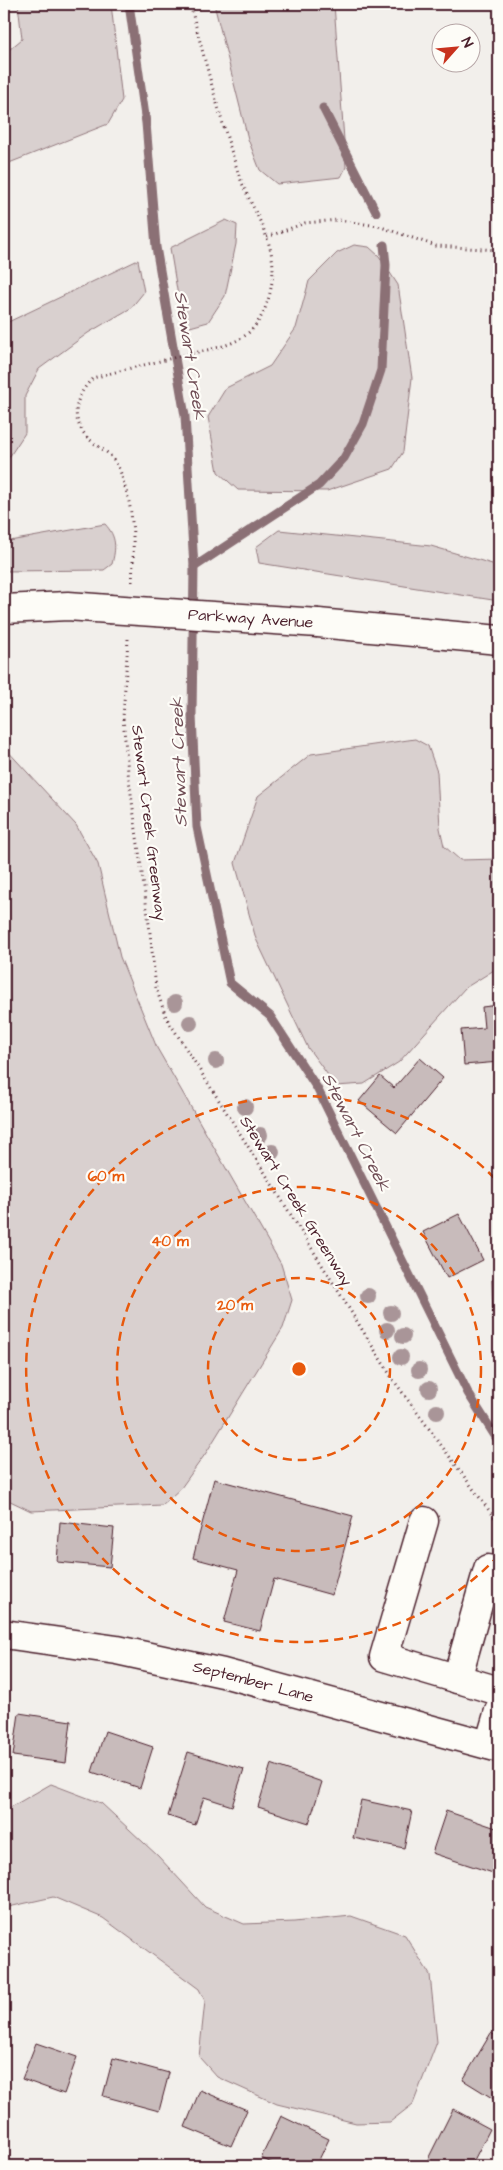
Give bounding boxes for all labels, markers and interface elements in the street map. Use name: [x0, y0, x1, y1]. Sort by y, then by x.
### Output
north arrow: [430, 22, 480, 72]
text: N: [456, 34, 478, 51]
water label: Stewart Creek: [167, 289, 213, 422]
street label: Parkway Avenue: [187, 603, 314, 634]
water label: Stewart Creek: [164, 696, 194, 827]
street label: Stewart Creek Greenway: [125, 724, 172, 922]
water label: Stewart Creek: [315, 1068, 397, 1196]
street label: Stewart Creek Greenway: [234, 1112, 358, 1291]
text: 60 m: [88, 1166, 125, 1187]
text: 40 m: [151, 1231, 189, 1252]
text: 20 m: [216, 1295, 253, 1316]
centre of rings: [290, 1360, 308, 1378]
street label: September Lane: [191, 1656, 316, 1708]

